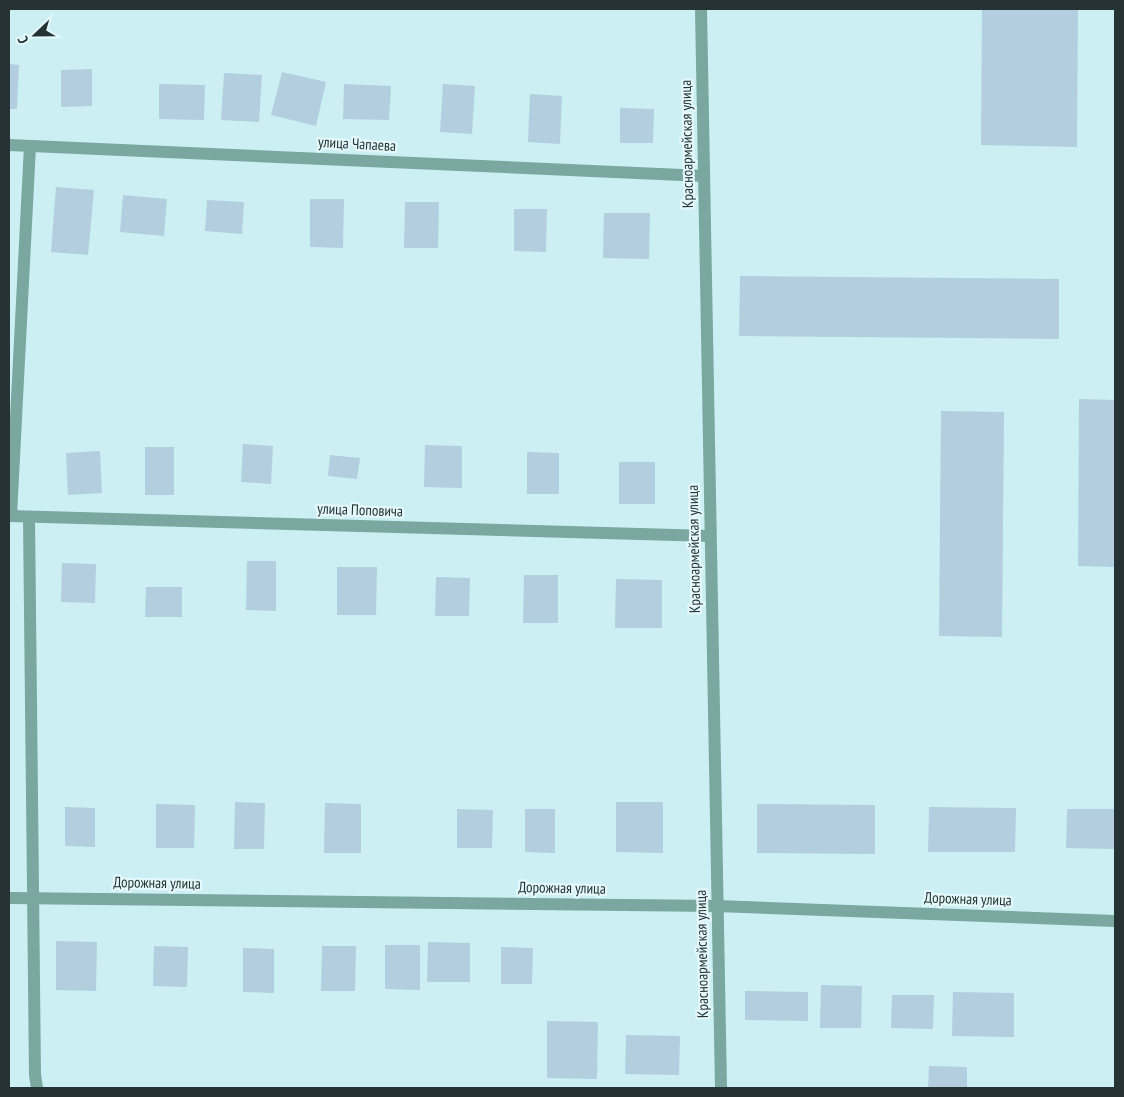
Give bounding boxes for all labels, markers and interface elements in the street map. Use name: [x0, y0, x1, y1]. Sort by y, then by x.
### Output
north arrow: [10, 10, 60, 60]
text: С: [13, 33, 32, 46]
street label: Красноармейская улица: [676, 80, 697, 208]
street label: улица Чапаева: [318, 132, 396, 155]
street label: Красноармейская улица: [683, 485, 704, 613]
street label: улица Поповича: [317, 499, 403, 520]
street label: Дорожная улица: [113, 872, 201, 893]
street label: Дорожная улица: [518, 877, 606, 898]
street label: Дорожная улица: [924, 887, 1012, 910]
street label: Красноармейская улица: [691, 890, 712, 1018]

